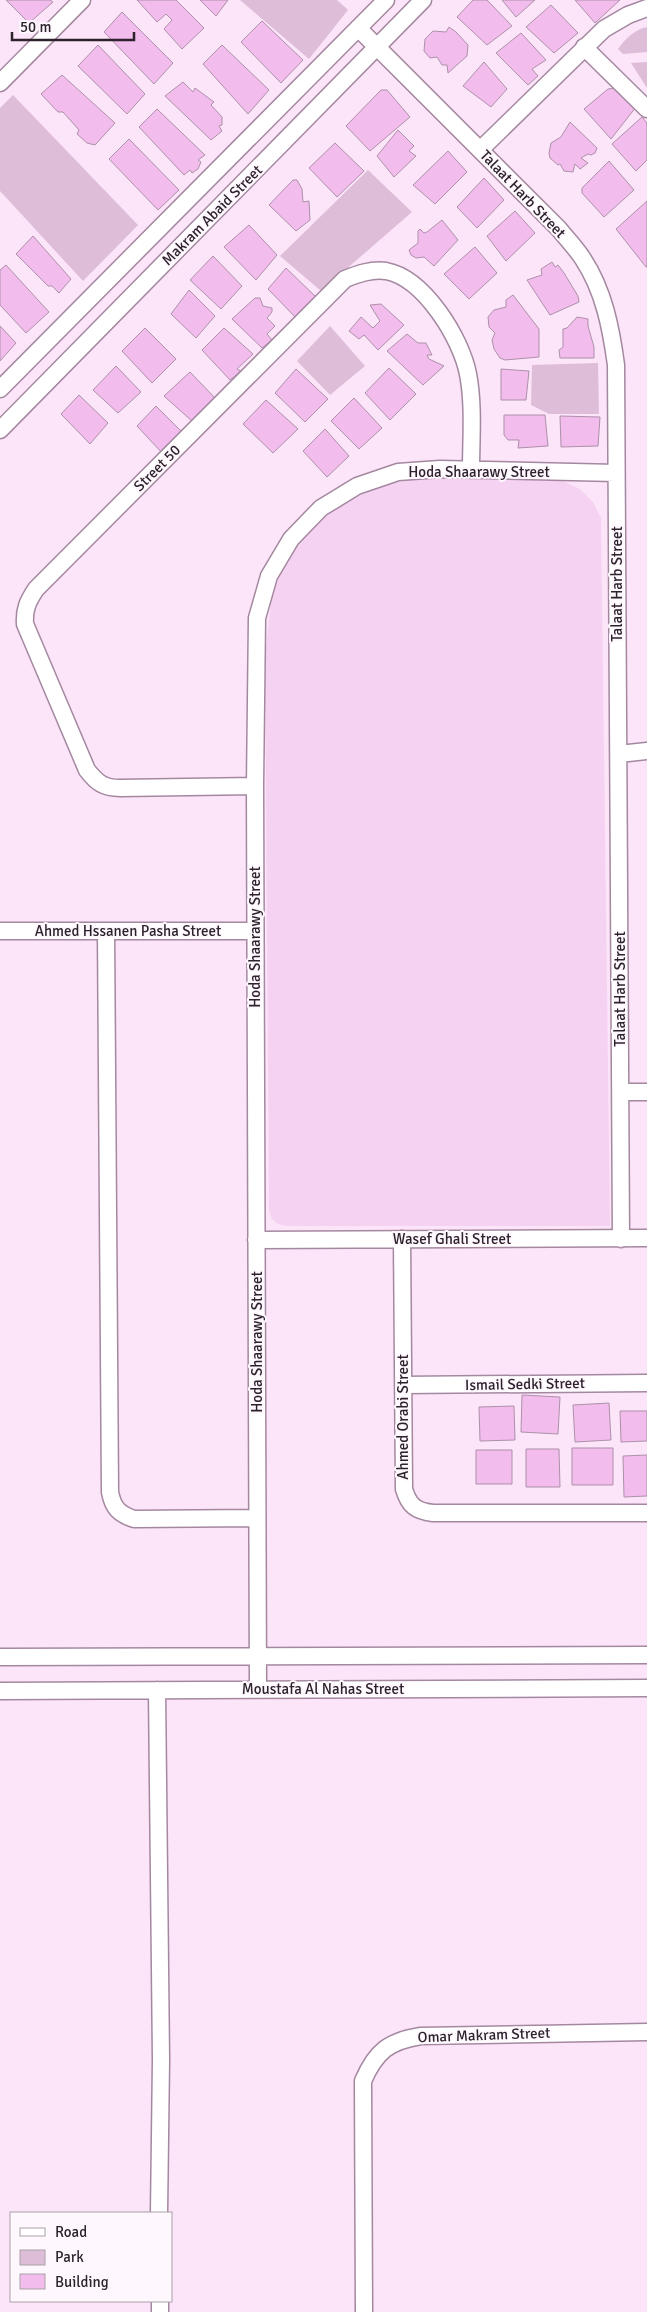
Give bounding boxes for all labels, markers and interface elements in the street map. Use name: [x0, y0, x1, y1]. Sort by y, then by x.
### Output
scale bar: [12, 10, 135, 42]
text: 50 m: [20, 18, 51, 36]
street label: Talaat Harb Street: [476, 146, 570, 242]
street label: Makram Abaid Street: [158, 161, 266, 269]
street label: Street 50: [130, 441, 184, 495]
street label: Hoda Shaarawy Street: [408, 463, 550, 481]
street label: Talaat Harb Street: [608, 526, 626, 642]
street label: Hoda Shaarawy Street: [246, 866, 264, 1008]
street label: Ahmed Hssanen Pasha Street: [35, 922, 221, 940]
street label: Talaat Harb Street: [611, 931, 629, 1047]
street label: Wasef Ghali Street: [393, 1230, 511, 1248]
street label: Hoda Shaarawy Street: [248, 1271, 266, 1413]
street label: Ahmed Orabi Street: [394, 1354, 412, 1480]
street label: Ismail Sedki Street: [465, 1374, 585, 1394]
street label: Moustafa Al Nahas Street: [242, 1680, 404, 1698]
street label: Omar Makram Street: [417, 2024, 551, 2046]
legend: [10, 2212, 172, 2302]
text: Road: [55, 2223, 87, 2241]
text: Park: [55, 2248, 84, 2266]
text: Building: [55, 2273, 109, 2291]

